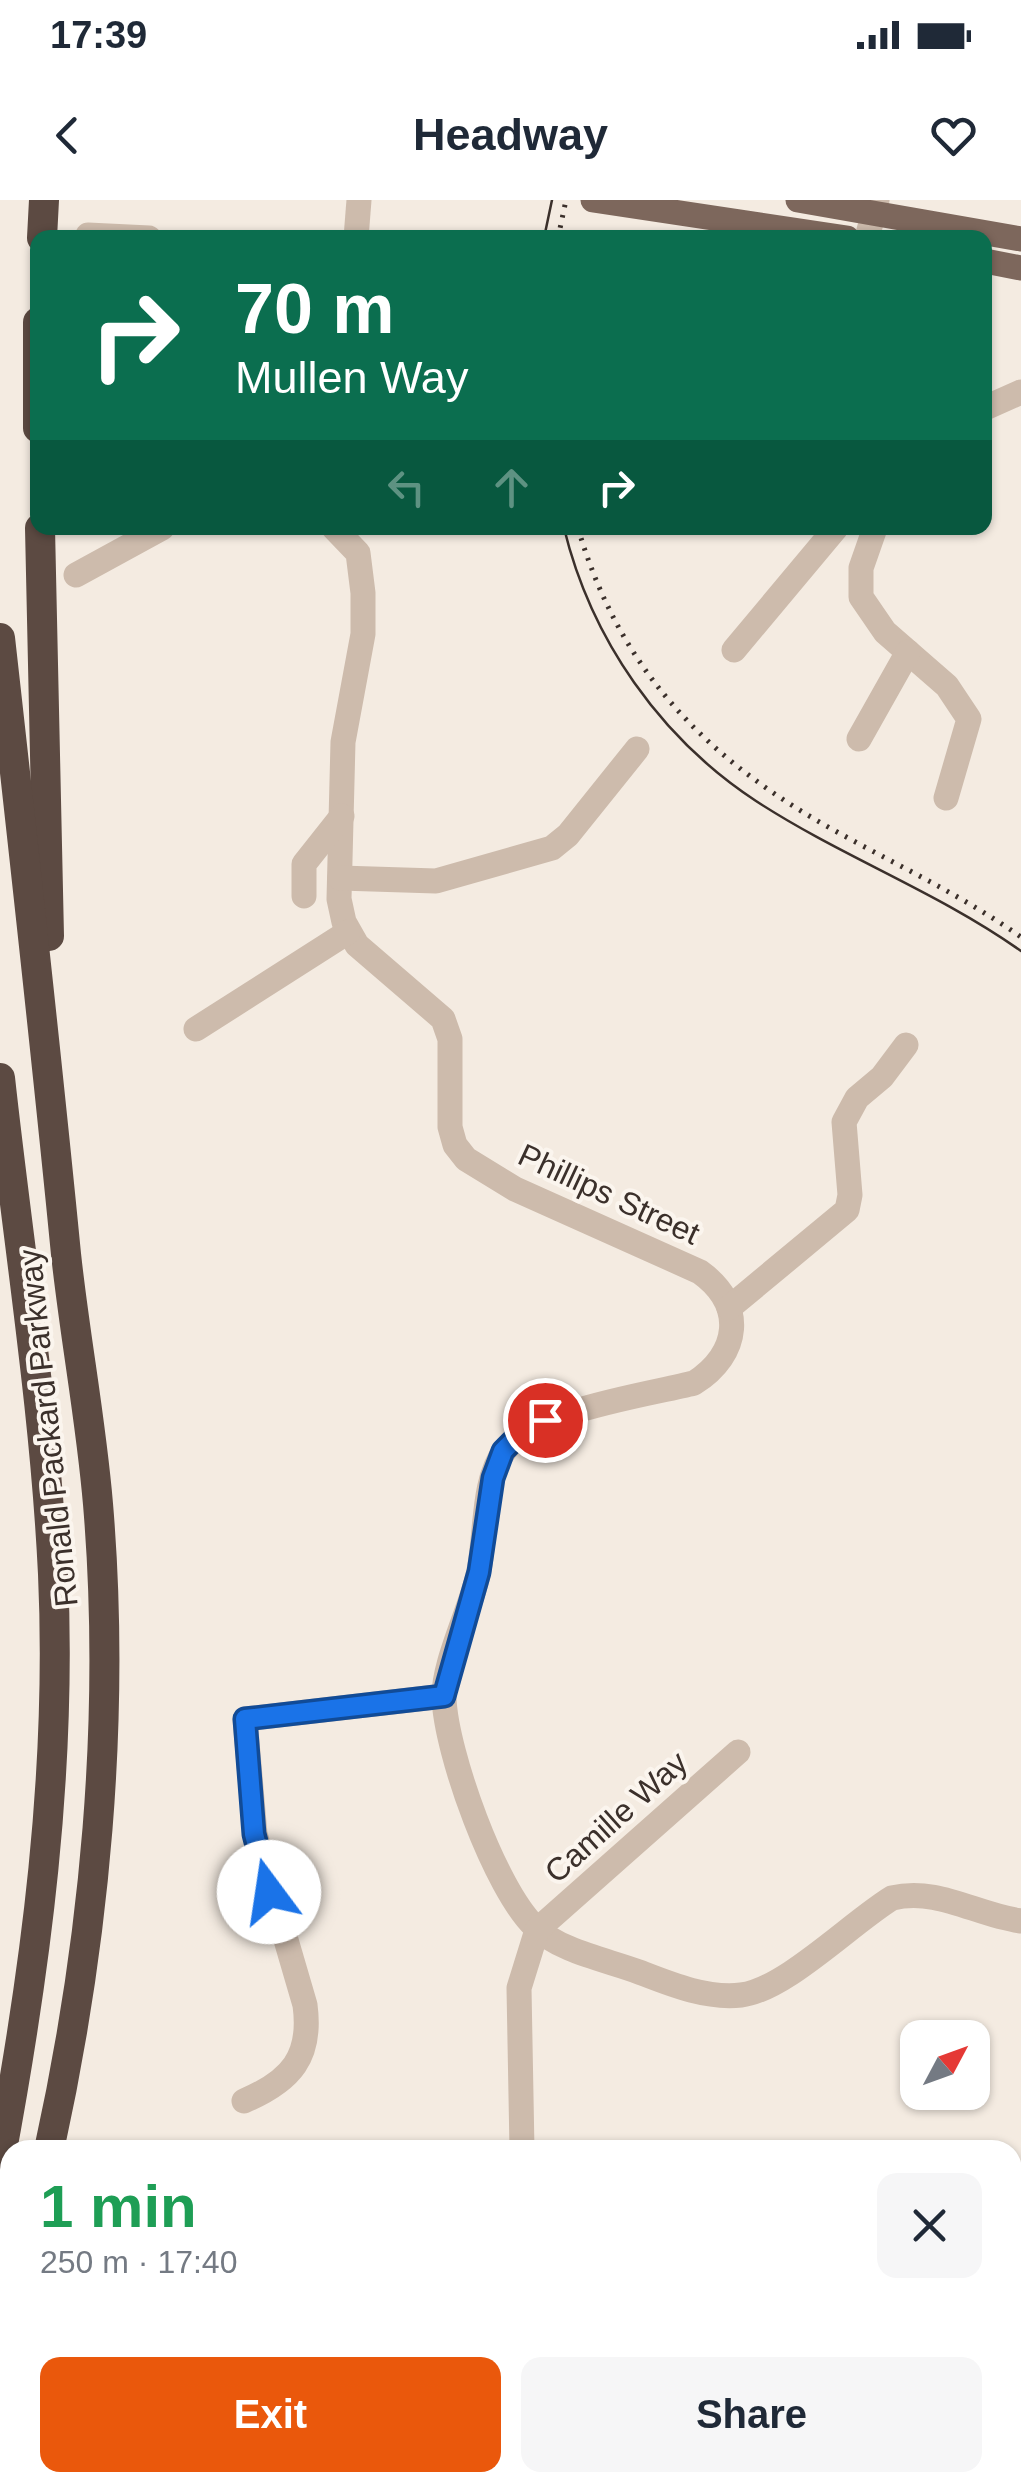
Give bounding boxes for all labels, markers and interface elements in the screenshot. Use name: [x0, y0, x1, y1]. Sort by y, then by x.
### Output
text: 17:39: [50, 14, 147, 56]
icon: back: [40, 108, 95, 163]
icon: heart: [926, 108, 981, 163]
text: Headway: [413, 109, 608, 160]
icon: right: [70, 270, 200, 400]
text: 70 m: [235, 270, 395, 348]
text: Mullen Way: [235, 352, 468, 403]
icon: left: [379, 460, 434, 515]
icon: ahead: [484, 460, 539, 515]
icon: right: [589, 460, 644, 515]
street label: Phillips Street: [513, 1136, 705, 1252]
street label: Ronald Packard Parkway: [11, 1247, 85, 1609]
pin: [503, 1378, 588, 1463]
icon: arrive: [518, 1393, 573, 1448]
street label: Camille Way: [538, 1744, 694, 1890]
position arrow: [217, 1840, 321, 1944]
north arrow: [900, 2020, 990, 2110]
map controls: [900, 2020, 990, 2110]
text: 1 min: [40, 2173, 197, 2240]
button: close: [877, 2173, 982, 2278]
text: 250 m · 17:40: [40, 2244, 237, 2280]
button: Exit: [40, 2357, 501, 2472]
button: Share: [521, 2357, 982, 2472]

